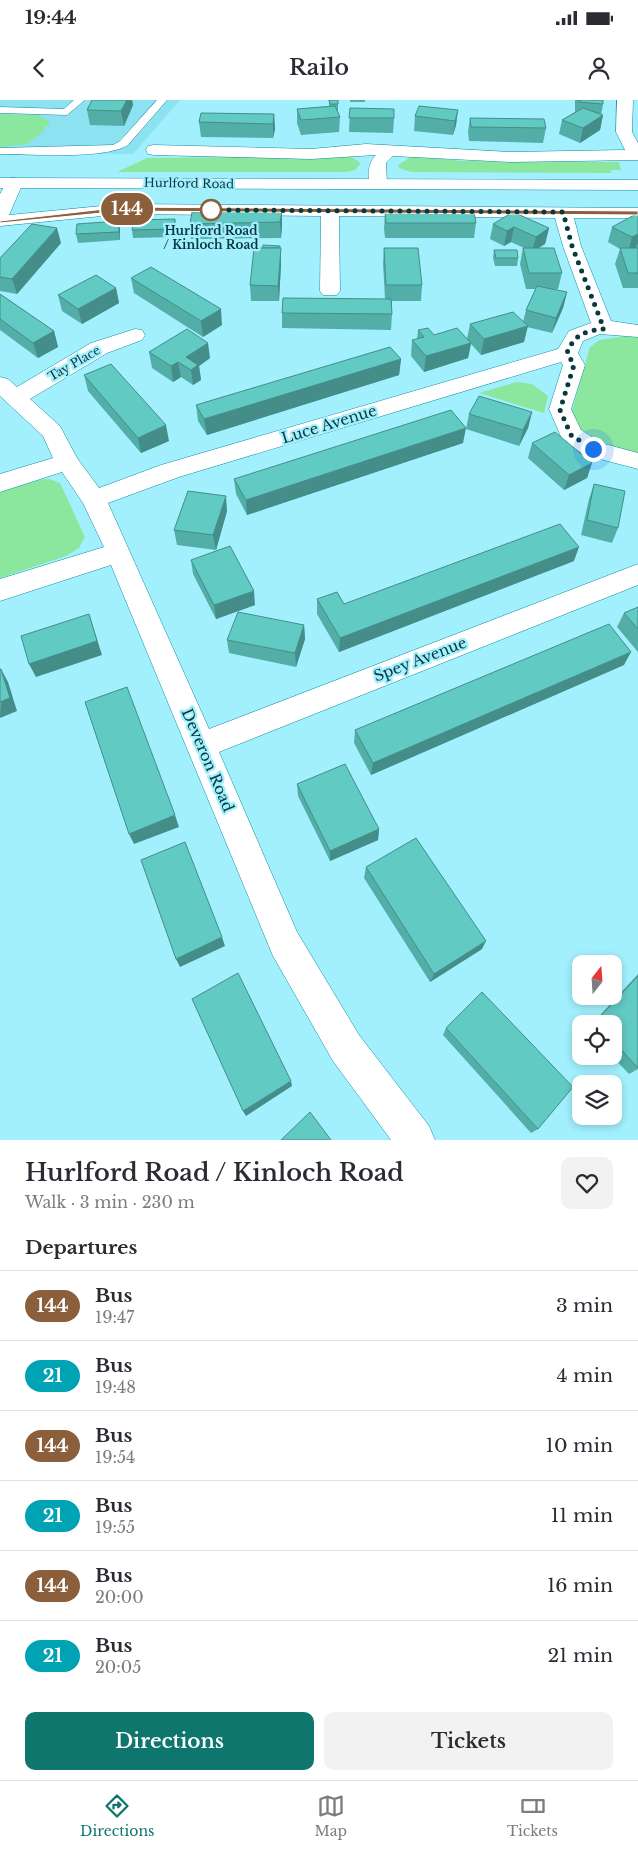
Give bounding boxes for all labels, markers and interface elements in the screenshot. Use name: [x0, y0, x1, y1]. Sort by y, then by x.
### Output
text: 19:44: [25, 6, 77, 29]
icon: back: [25, 54, 53, 82]
text: Railo: [289, 54, 349, 81]
icon: person: [585, 54, 613, 82]
street label: Hurlford Road: [144, 175, 234, 191]
line badge: 144: [98, 193, 156, 225]
text: 144: [111, 198, 143, 220]
marker: Hurlford Road / Kinloch Road: [200, 199, 222, 221]
place label: Hurlford Road / Kinloch Road: [163, 223, 259, 252]
street label: Tay Place: [45, 342, 103, 384]
street label: Luce Avenue: [279, 401, 379, 447]
your location: [581, 437, 606, 462]
street label: Spey Avenue: [371, 633, 469, 685]
street label: Deveron Road: [178, 705, 238, 815]
north arrow: [572, 955, 622, 1005]
map controls: [572, 955, 622, 1125]
button: locate: [572, 1015, 622, 1065]
button: layers: [572, 1075, 622, 1125]
button: heart: [561, 1157, 613, 1209]
text: Hurlford Road / Kinloch Road: [25, 1158, 404, 1187]
text: Walk · 3 min · 230 m: [25, 1192, 195, 1212]
text: Departures: [25, 1236, 137, 1259]
text: Bus: [95, 1284, 132, 1307]
text: 3 min: [556, 1294, 613, 1317]
text: 144: [37, 1295, 68, 1317]
text: 19:47: [95, 1307, 134, 1327]
text: Bus: [95, 1354, 132, 1377]
text: 4 min: [556, 1364, 613, 1387]
text: 21: [43, 1365, 62, 1387]
text: 19:48: [95, 1377, 136, 1397]
text: Bus: [95, 1424, 132, 1447]
text: 10 min: [546, 1434, 613, 1457]
text: 144: [37, 1435, 68, 1457]
text: 19:54: [95, 1447, 135, 1467]
text: Bus: [95, 1494, 132, 1517]
text: 11 min: [551, 1504, 613, 1527]
text: 21: [43, 1505, 62, 1527]
text: 19:55: [95, 1517, 135, 1537]
text: Bus: [95, 1564, 132, 1587]
text: 16 min: [547, 1574, 613, 1597]
text: 144: [37, 1575, 68, 1597]
text: 20:00: [95, 1587, 144, 1607]
text: Bus: [95, 1634, 132, 1657]
text: 21 min: [547, 1644, 613, 1667]
text: 21: [43, 1645, 62, 1667]
text: 20:05: [95, 1657, 141, 1677]
button: Directions: [25, 1712, 314, 1770]
button: Tickets: [324, 1712, 613, 1770]
tab: Directions: [80, 1792, 154, 1840]
tab: Map: [315, 1792, 347, 1840]
tab: Tickets: [507, 1792, 558, 1840]

